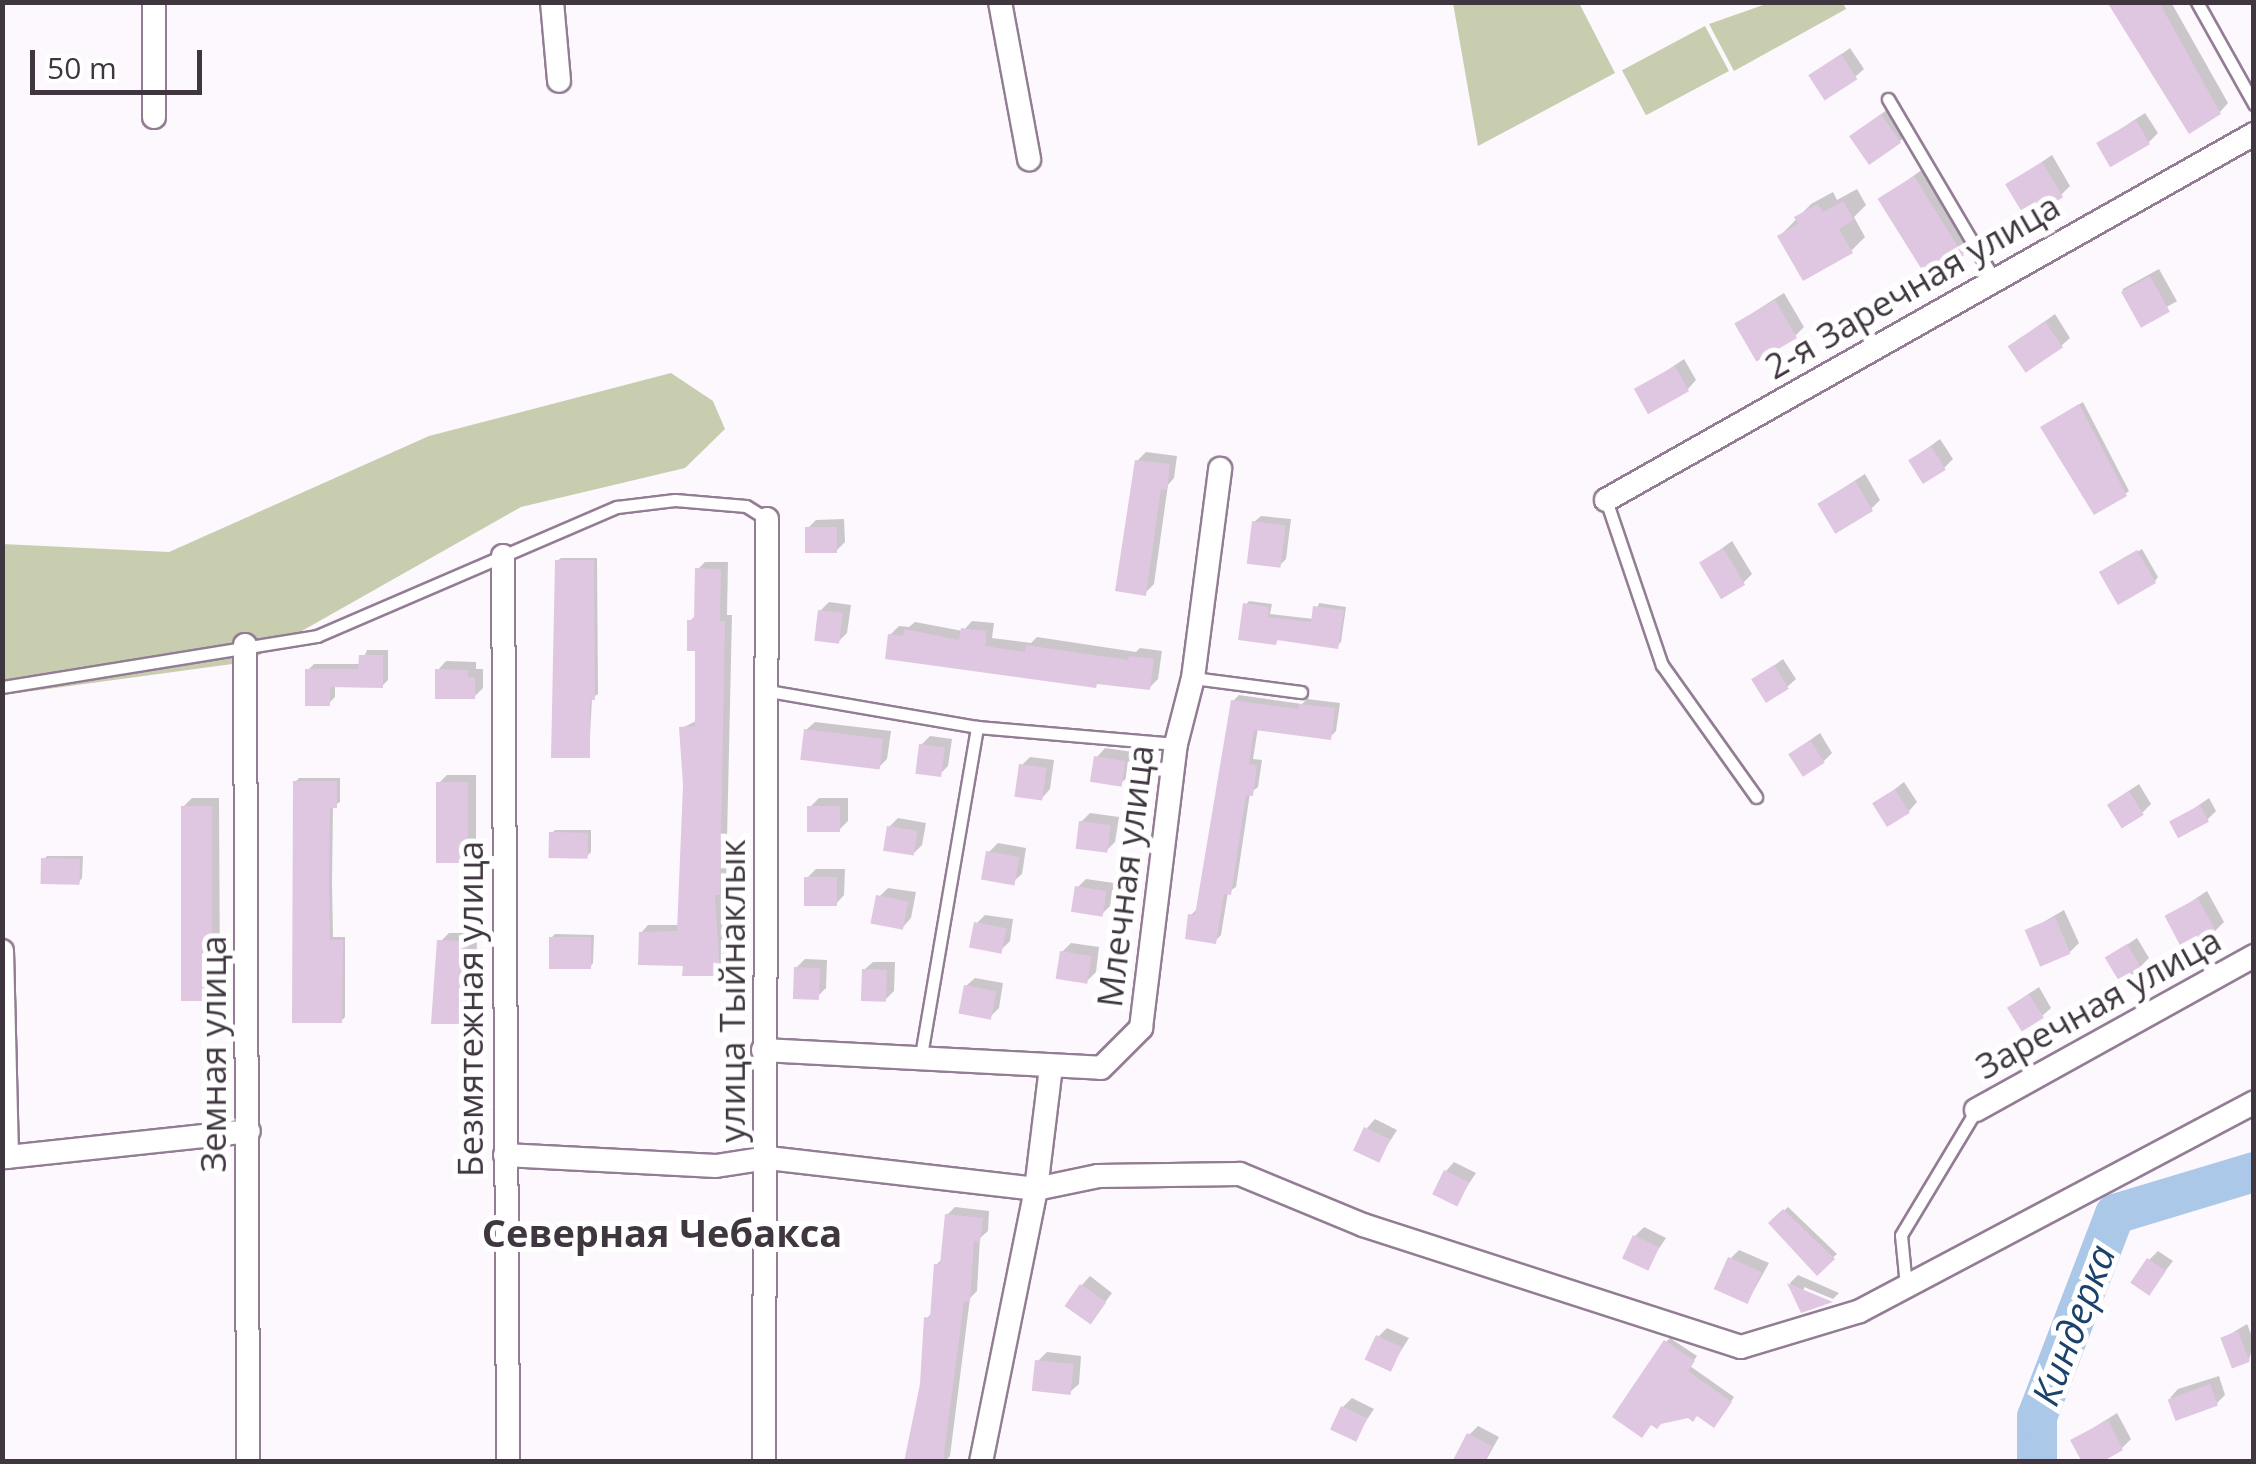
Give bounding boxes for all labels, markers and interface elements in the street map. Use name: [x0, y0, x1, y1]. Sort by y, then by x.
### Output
scale bar: [35, 30, 208, 92]
text: 50 m: [47, 47, 117, 88]
street label: 2-я Заречная улица: [1757, 185, 2067, 387]
street label: Млечная улица: [1088, 743, 1162, 1009]
street label: улица Тыйнаклык: [711, 839, 753, 1143]
street label: Безмятежная улица: [449, 841, 491, 1177]
street label: Заречная улица: [1968, 918, 2228, 1088]
street label: Земная улица: [192, 936, 234, 1172]
district label: Северная Чебакса: [482, 1210, 842, 1256]
water label: Киндерка: [2022, 1238, 2124, 1412]

